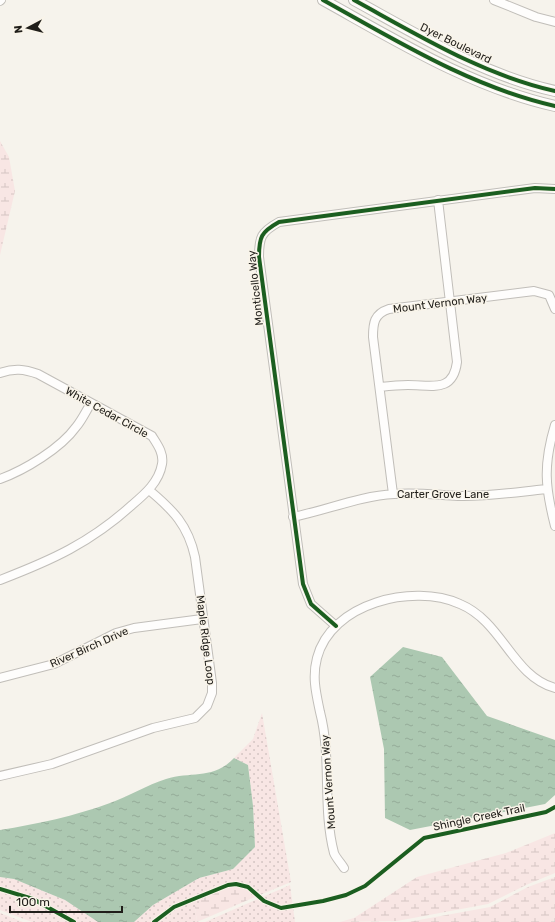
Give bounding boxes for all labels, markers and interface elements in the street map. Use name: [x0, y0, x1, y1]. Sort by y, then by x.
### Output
north arrow: [8, 8, 48, 48]
street label: Dyer Boulevard: [418, 21, 494, 66]
text: N: [12, 24, 26, 34]
street label: Monticello Way: [245, 250, 266, 326]
street label: Mount Vernon Way: [392, 291, 488, 316]
street label: White Cedar Circle: [63, 384, 151, 441]
street label: Carter Grove Lane: [397, 488, 489, 501]
street label: Maple Ridge Loop: [194, 595, 217, 686]
street label: River Birch Drive: [48, 624, 130, 671]
street label: Mount Vernon Way: [319, 734, 338, 830]
street label: Shingle Creek Trail: [432, 801, 526, 834]
scale bar: [10, 888, 122, 914]
text: 100 m: [16, 895, 50, 909]

